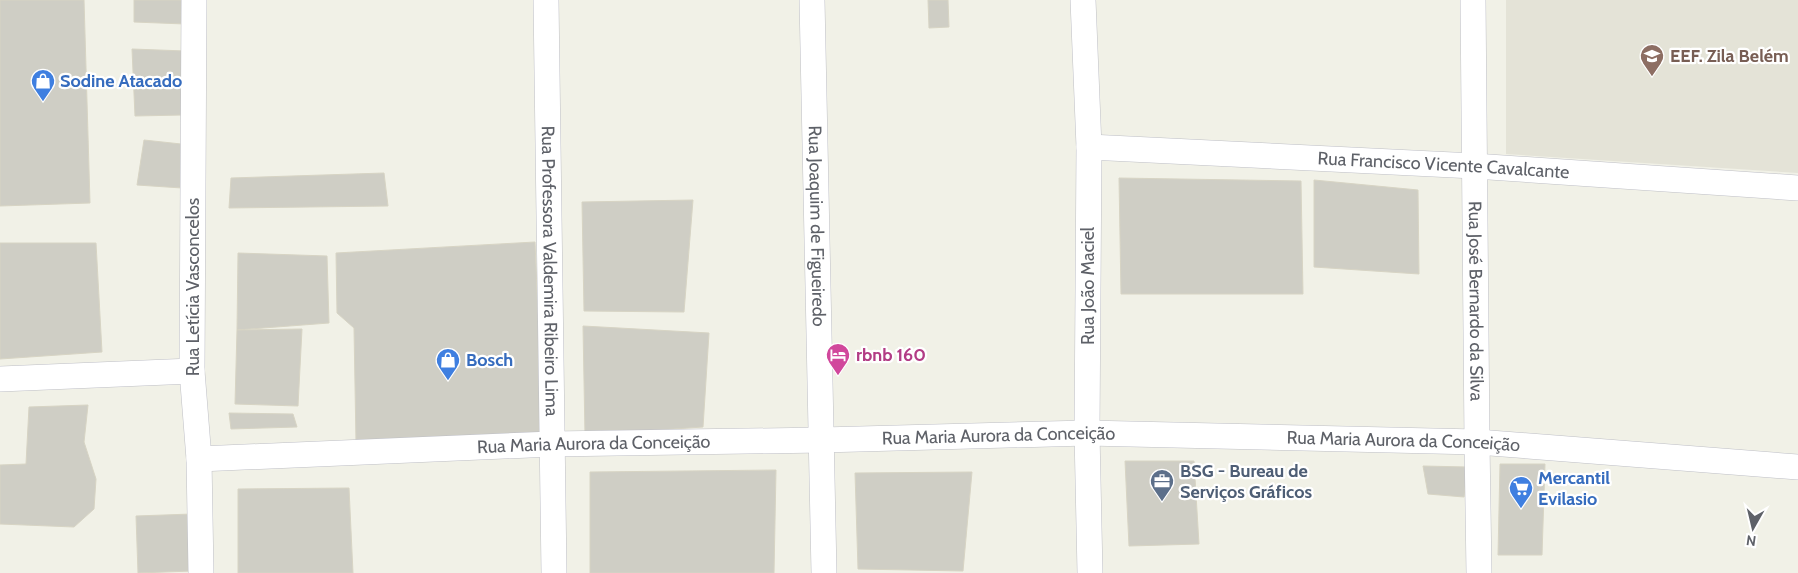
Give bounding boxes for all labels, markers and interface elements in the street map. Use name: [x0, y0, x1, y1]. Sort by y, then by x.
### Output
school or university icon: EEF. Zila Belém: [1639, 43, 1665, 77]
place label: EEF. Zila Belém: [1670, 45, 1789, 67]
shop icon: Sodine Atacado: [30, 68, 56, 102]
place label: Sodine Atacado: [60, 70, 182, 92]
street label: Rua Professora Valdemira Ribeiro Lima: [537, 125, 563, 417]
street label: Rua Joaquim de Figueiredo: [804, 125, 830, 327]
street label: Rua Francisco Vicente Cavalcante: [1317, 147, 1570, 183]
street label: Rua Letícia Vasconcelos: [182, 198, 204, 376]
street label: Rua José Bernardo da Silva: [1464, 201, 1488, 401]
street label: Rua João Maciel: [1077, 226, 1099, 345]
hotel icon: rbnb 160: [825, 342, 851, 376]
place label: rbnb 160: [856, 344, 926, 366]
shop icon: Bosch: [435, 347, 461, 381]
place label: Bosch: [466, 349, 513, 371]
street label: Rua Maria Aurora da Conceição: [882, 422, 1116, 449]
street label: Rua Maria Aurora da Conceição: [1287, 427, 1521, 456]
street label: Rua Maria Aurora da Conceição: [477, 431, 711, 458]
place label: BSG - Bureau de Serviços Gráficos: [1180, 460, 1312, 503]
place label: Mercantil Evilasio: [1538, 467, 1610, 510]
office icon: BSG - Bureau de Serviços Gráficos: [1149, 468, 1175, 502]
supermarket icon: Mercantil Evilasio: [1508, 475, 1534, 509]
north arrow: [1728, 503, 1778, 553]
text: N: [1745, 531, 1757, 550]

